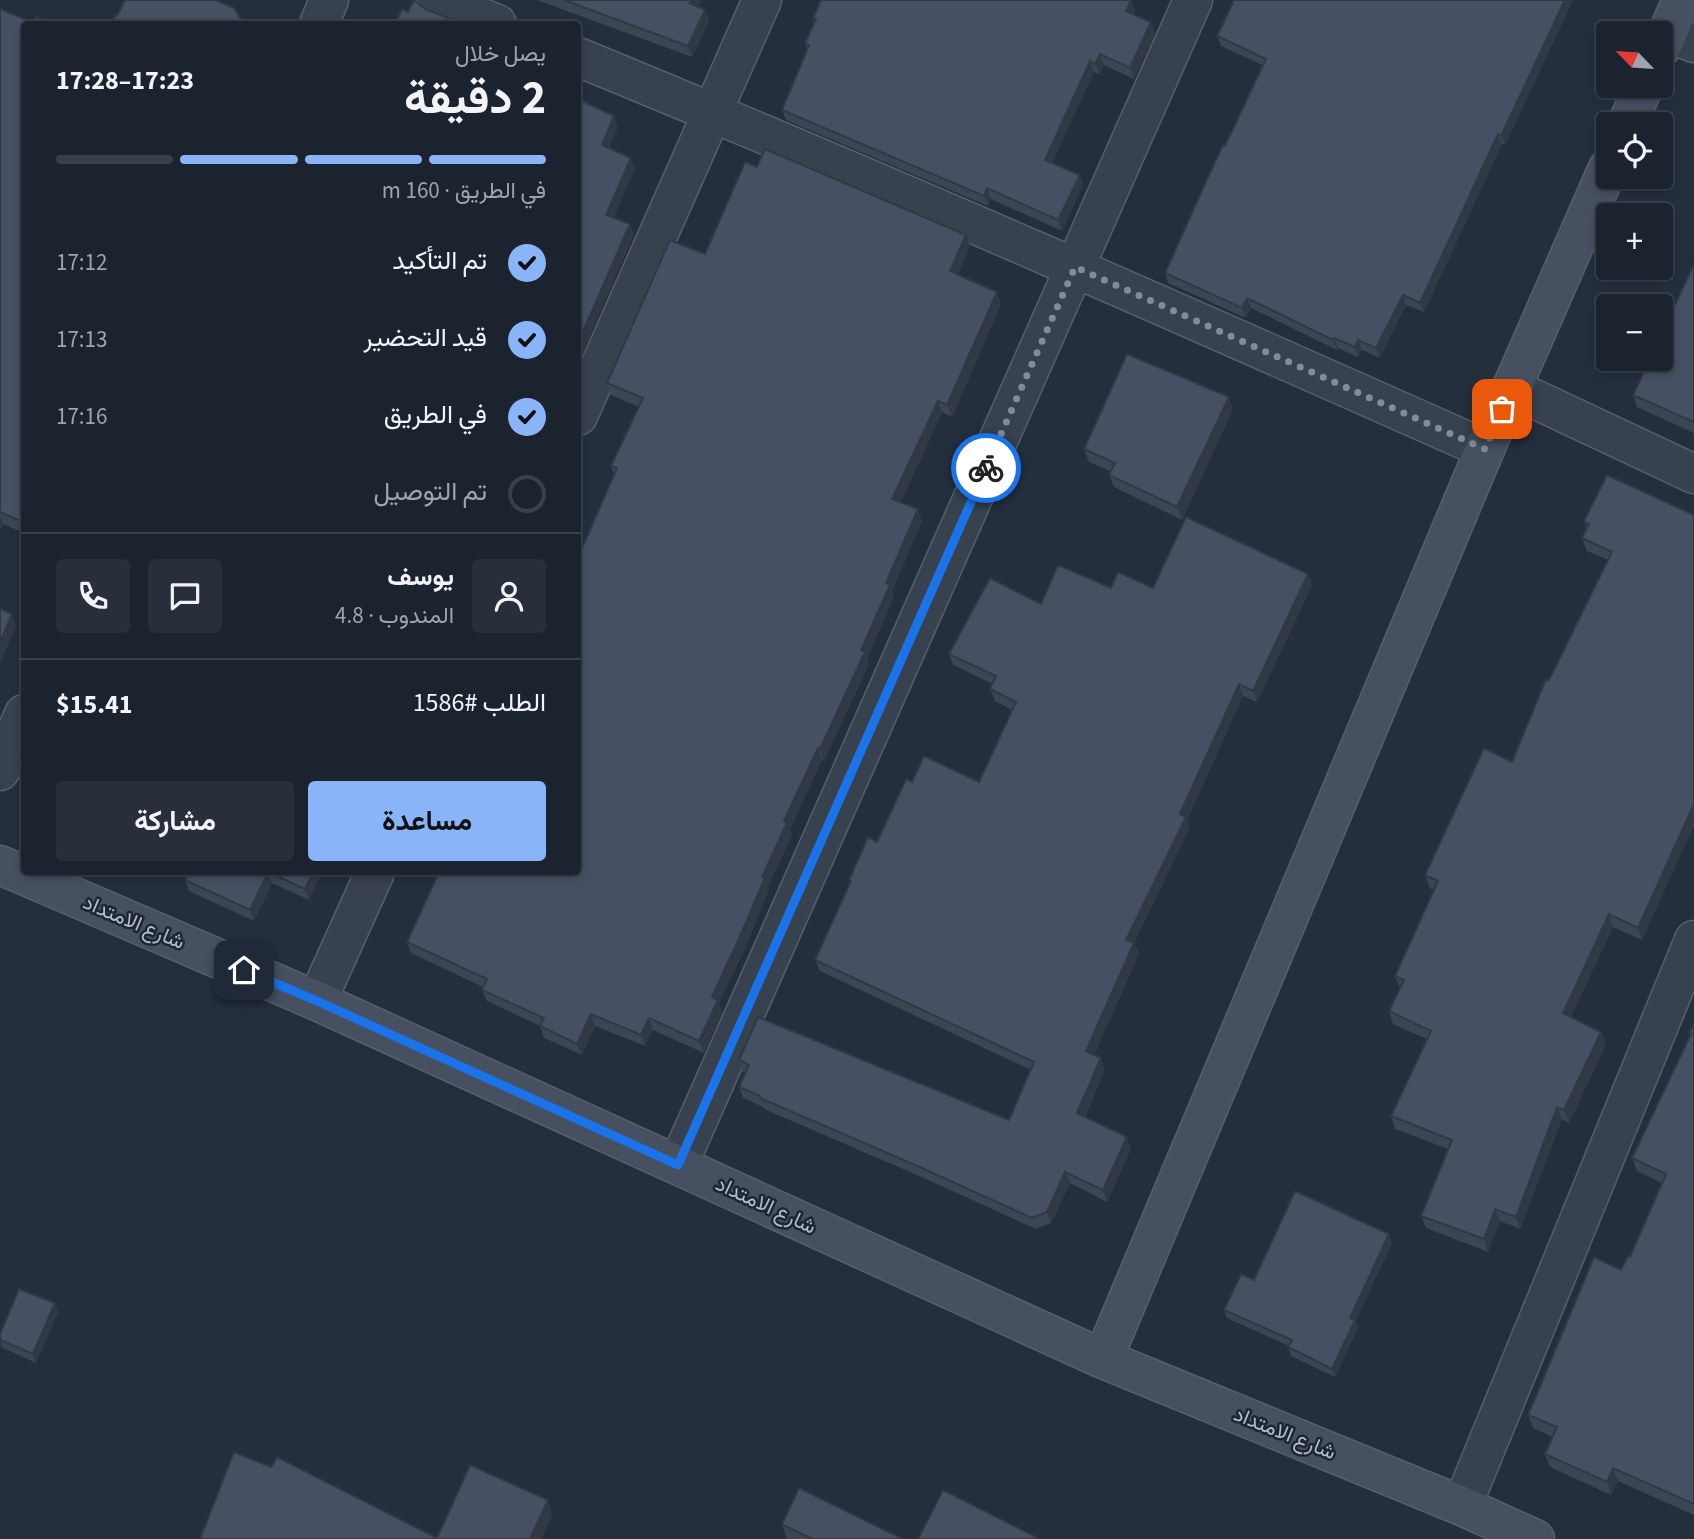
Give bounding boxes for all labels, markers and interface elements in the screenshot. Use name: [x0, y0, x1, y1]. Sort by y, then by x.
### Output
north arrow: [1596, 21, 1673, 98]
map controls: [1596, 21, 1673, 371]
text: يصل خلال: [455, 37, 546, 70]
text: 17:23–17:28: [56, 62, 194, 99]
text: 2 دقيقة: [404, 66, 546, 131]
button: locate: [1596, 112, 1673, 189]
text: في الطريق · 160 m: [382, 174, 546, 207]
button: +: [1596, 203, 1673, 280]
text: تم التأكيد: [392, 242, 487, 279]
icon: check: [508, 244, 546, 282]
text: 17:12: [56, 246, 107, 279]
button: −: [1596, 294, 1673, 371]
text: قيد التحضير: [363, 319, 487, 356]
icon: check: [508, 321, 546, 359]
text: 17:13: [56, 323, 107, 356]
pin: [1472, 379, 1532, 439]
icon: bag: [1483, 390, 1521, 428]
text: في الطريق: [384, 396, 487, 433]
icon: check: [508, 398, 546, 436]
text: 17:16: [56, 400, 107, 433]
courier: [951, 433, 1021, 503]
icon: bike: [967, 449, 1005, 487]
text: تم التوصيل: [373, 473, 487, 510]
text: يوسف: [387, 558, 454, 595]
button: phone: [56, 559, 130, 633]
button: chat: [148, 559, 222, 633]
button: person: [472, 559, 546, 633]
text: المندوب · 4.8: [335, 599, 454, 632]
text: الطلب #1586: [413, 684, 546, 721]
text: $15.41: [56, 686, 132, 723]
button: مشاركة: [56, 781, 294, 861]
button: مساعدة: [308, 781, 546, 861]
street label: شارع الامتداد: [78, 887, 190, 957]
pin: [214, 940, 274, 1000]
icon: home: [225, 951, 263, 989]
street label: شارع الامتداد: [711, 1169, 821, 1241]
street label: شارع الامتداد: [1229, 1399, 1341, 1467]

